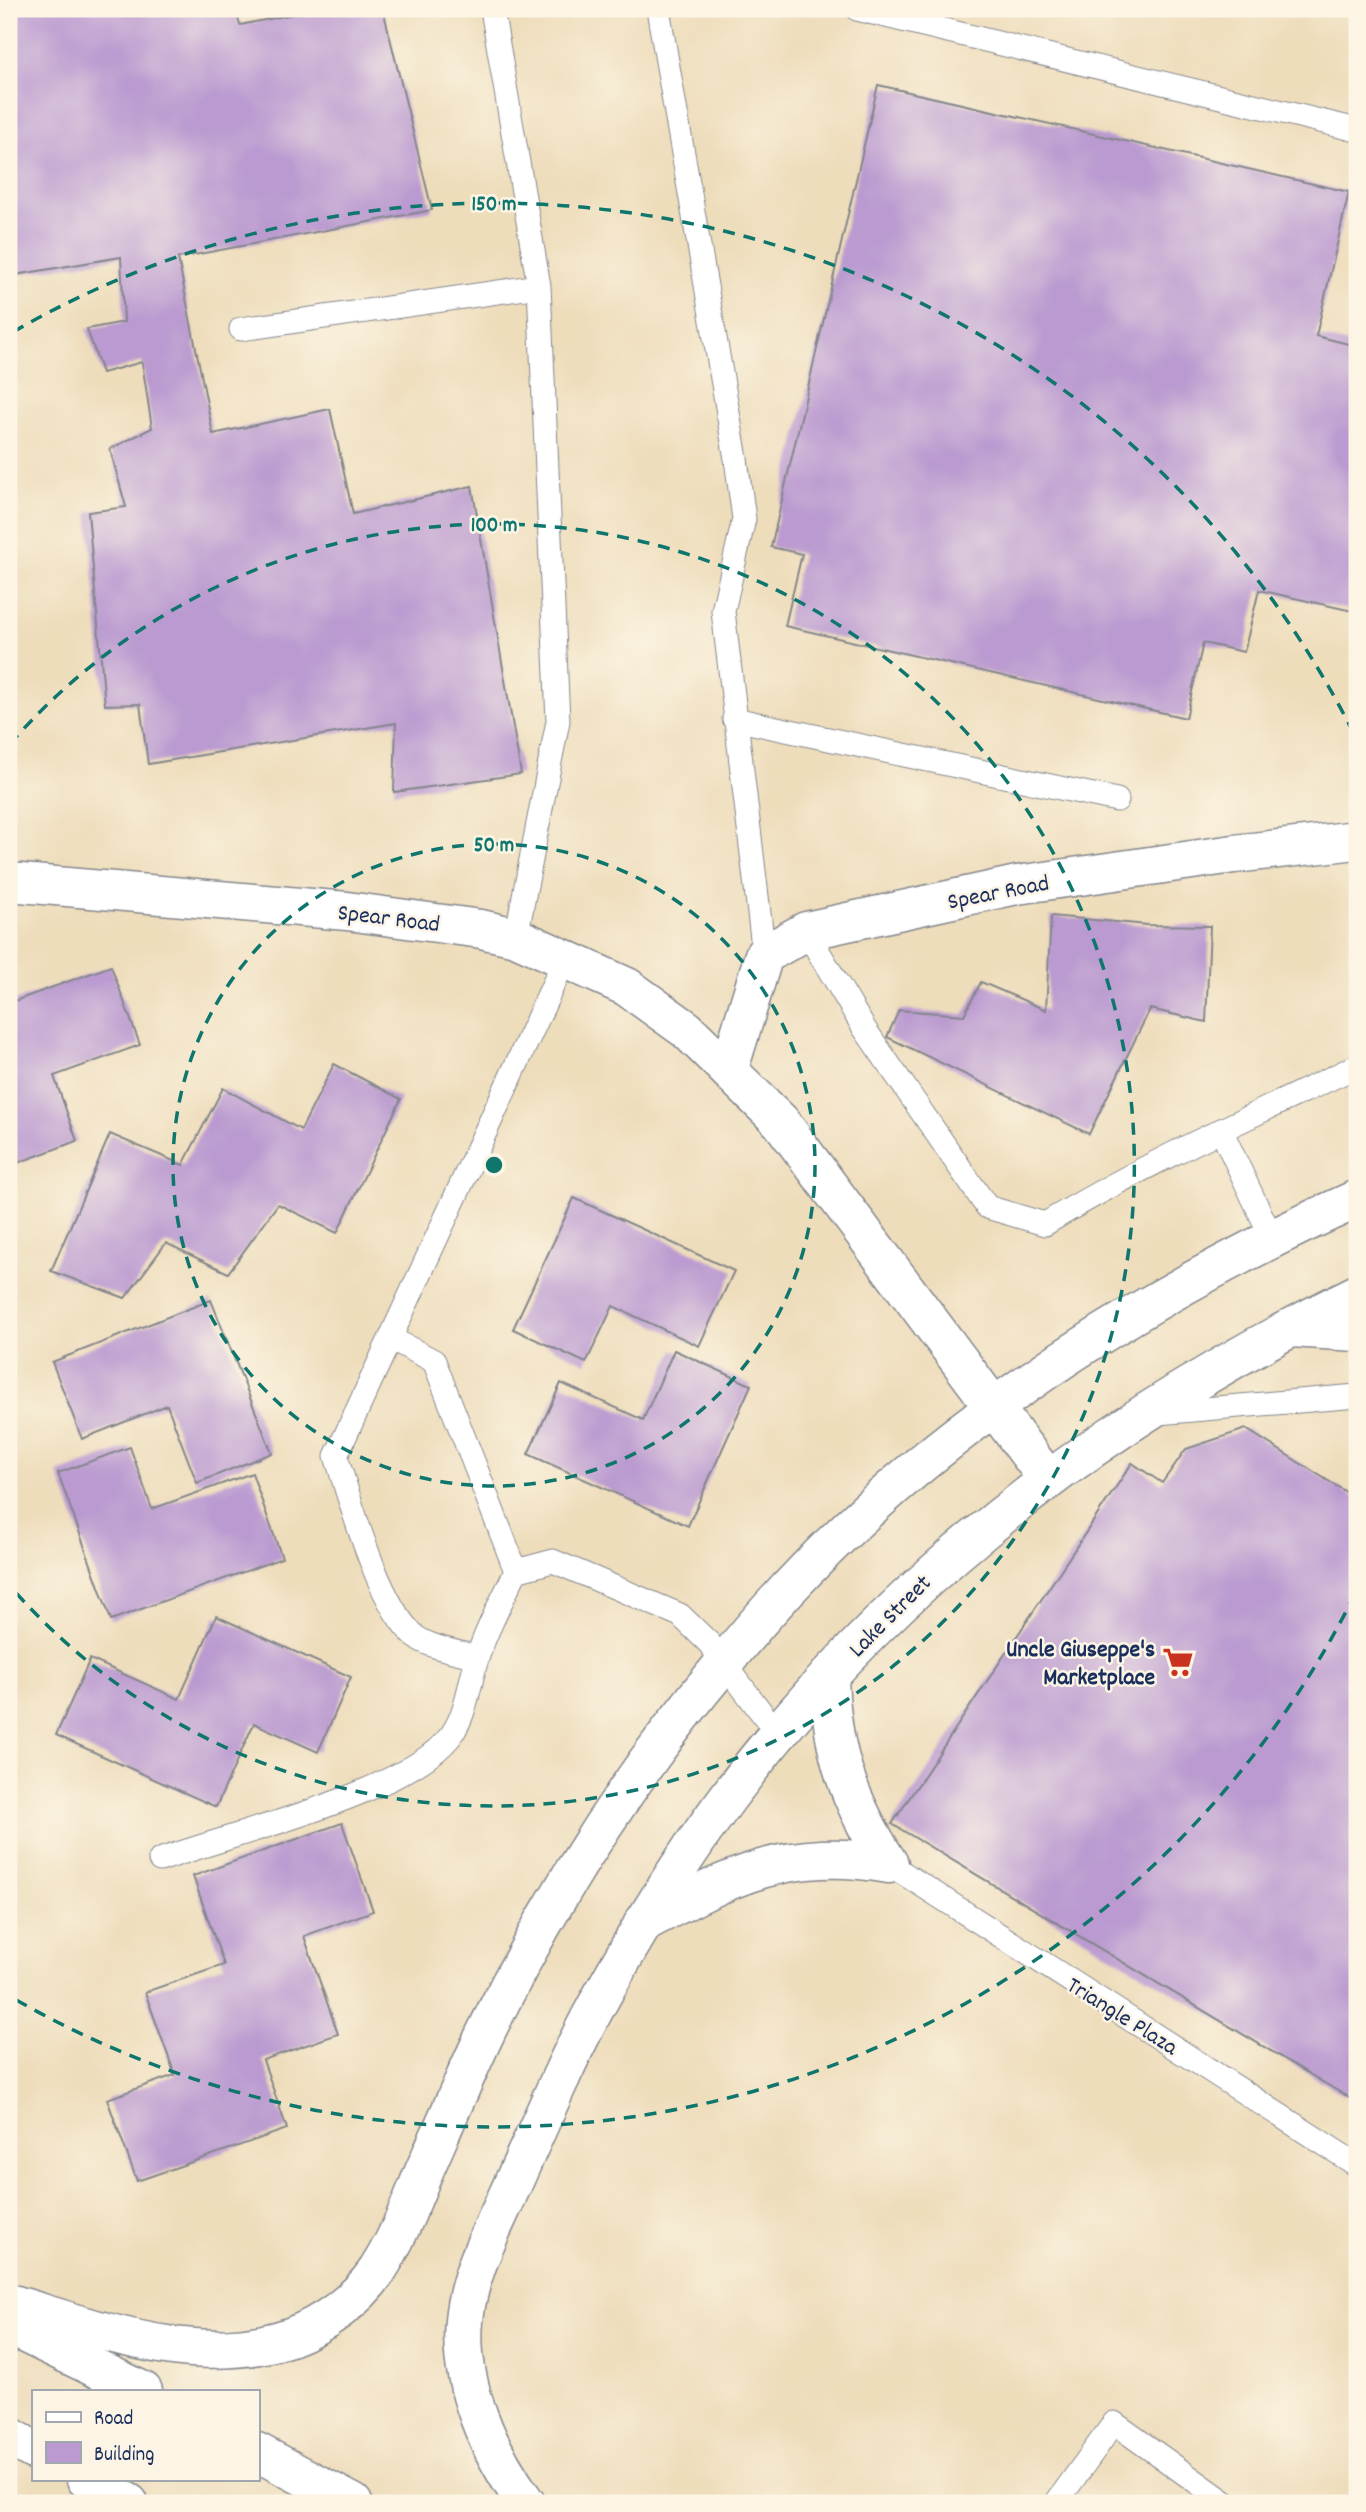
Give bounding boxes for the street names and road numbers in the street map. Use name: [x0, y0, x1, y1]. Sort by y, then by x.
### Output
street label: Spear Road: [945, 867, 1052, 920]
street label: Spear Road: [336, 897, 442, 943]
street label: Lake Street: [842, 1568, 940, 1666]
street label: Triangle Plaza: [1059, 1970, 1184, 2066]

